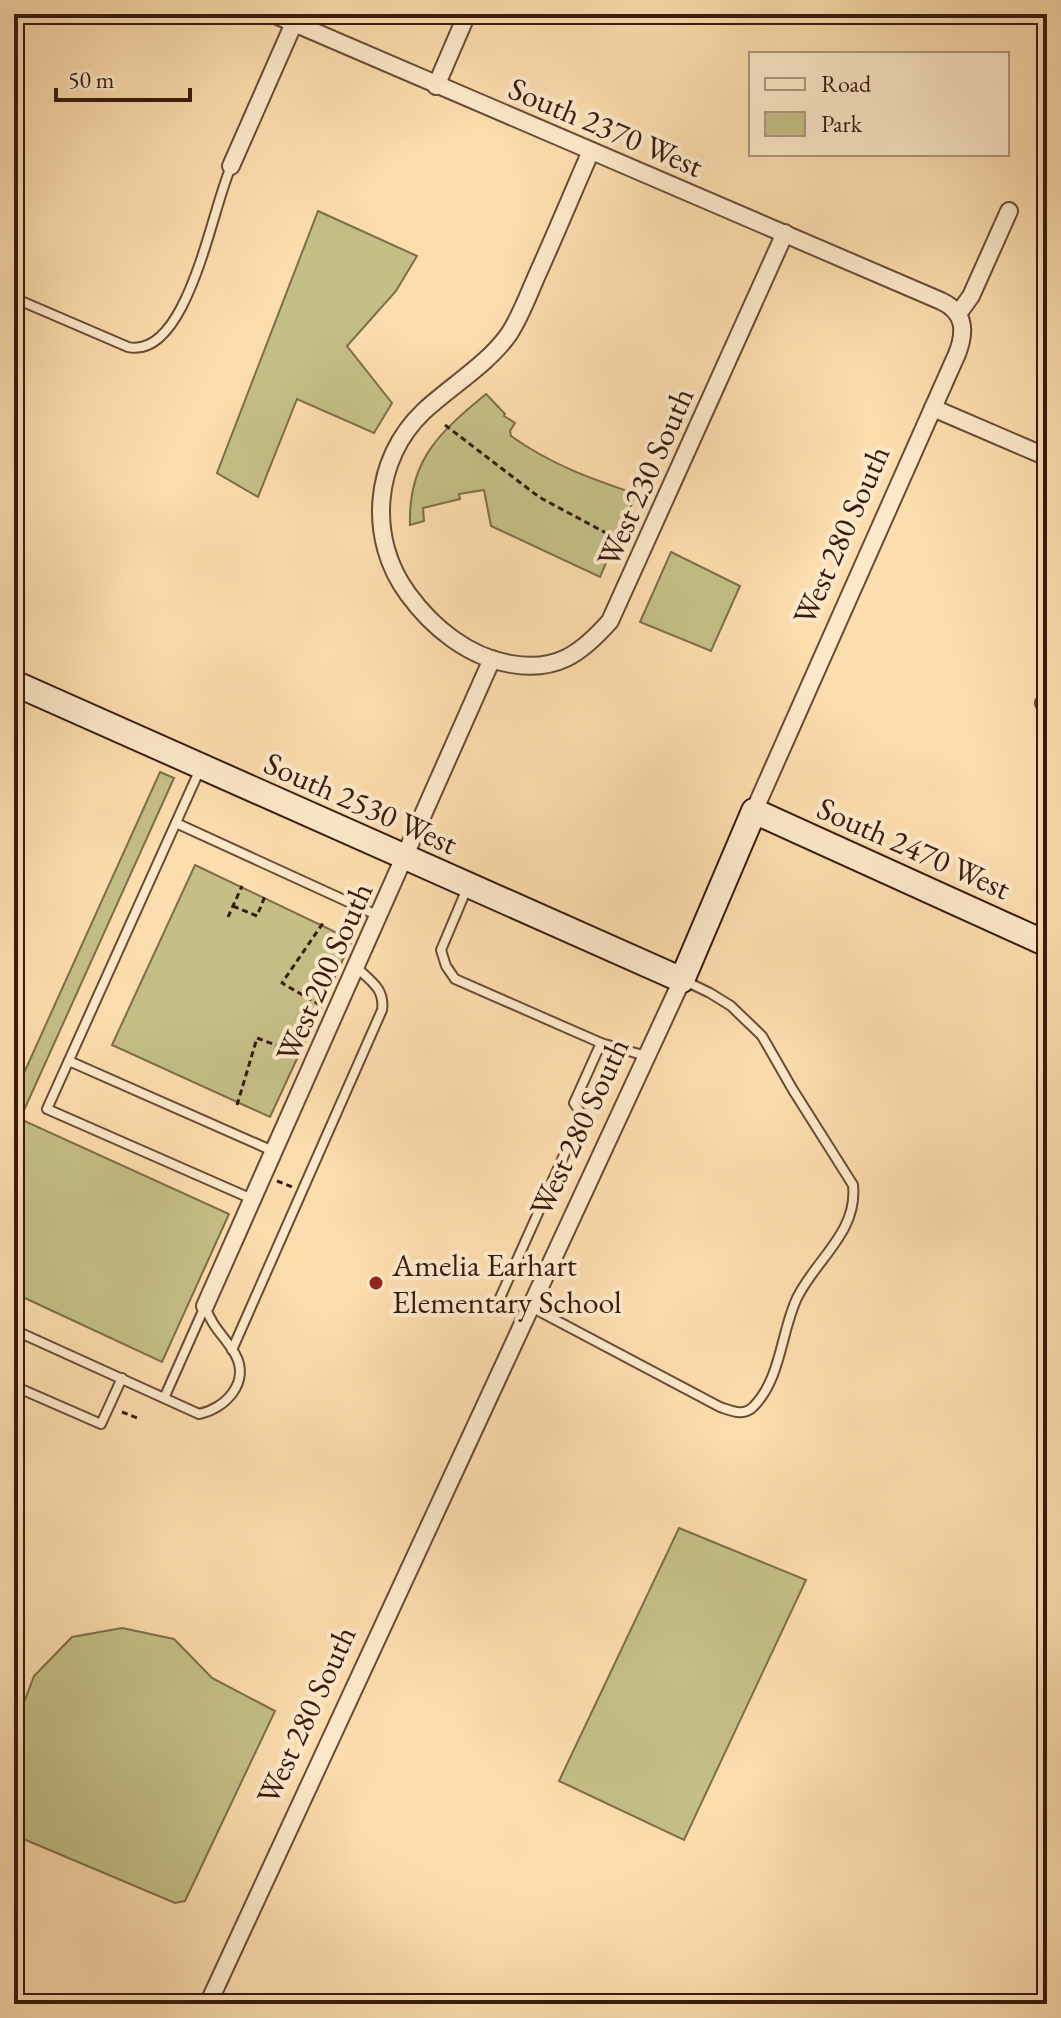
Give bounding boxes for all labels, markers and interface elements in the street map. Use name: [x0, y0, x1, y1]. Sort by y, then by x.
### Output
scale bar: [56, 52, 190, 102]
legend: [749, 52, 1009, 156]
text: 50 m: [68, 64, 115, 95]
street label: South 2370 West: [502, 67, 710, 187]
text: Road: [821, 68, 872, 99]
text: Park: [821, 108, 863, 139]
street label: West 230 South: [587, 381, 703, 573]
street label: West 280 South: [783, 439, 899, 631]
street label: South 2530 West: [258, 742, 464, 864]
street label: South 2470 West: [811, 787, 1017, 909]
street label: West 200 South: [266, 876, 382, 1068]
street label: West 280 South: [519, 1031, 639, 1223]
place label: Amelia Earhart Elementary School: [391, 1244, 622, 1323]
marker: Amelia Earhart Elementary School: [367, 1274, 385, 1292]
street label: West 280 South: [246, 1619, 366, 1811]

